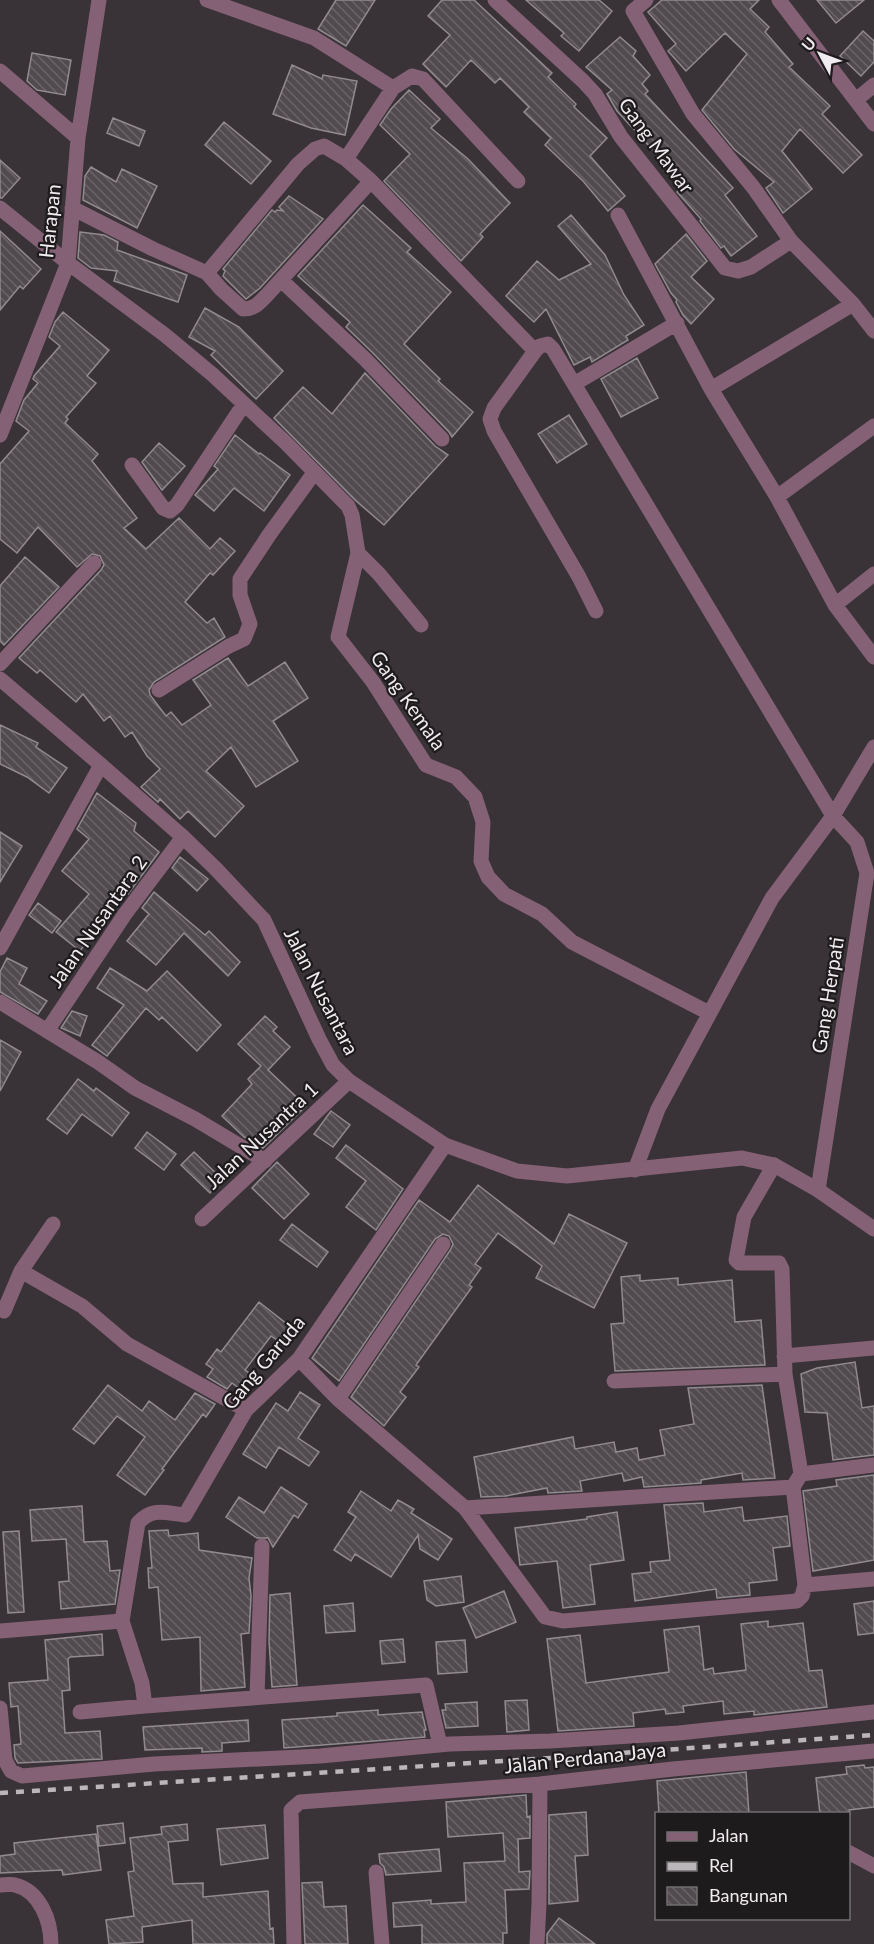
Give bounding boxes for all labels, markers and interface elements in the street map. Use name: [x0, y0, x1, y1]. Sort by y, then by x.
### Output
north arrow: [790, 24, 850, 84]
text: U: [797, 33, 819, 55]
street label: Gang Mawar: [614, 93, 700, 198]
street label: Harapan: [33, 183, 65, 259]
street label: Gang Kemala: [366, 646, 452, 754]
street label: Jalan Nusantara 2: [43, 850, 151, 992]
street label: Jalan Nusantara: [280, 924, 364, 1058]
street label: Gang Herpati: [806, 935, 848, 1055]
street label: Jalan Nusantra 1: [200, 1077, 322, 1193]
street label: Gang Garuda: [217, 1310, 309, 1414]
street label: Jalan Perdana Jaya: [503, 1737, 667, 1777]
legend: [655, 1812, 850, 1920]
text: Jalan: [709, 1824, 748, 1846]
text: Rel: [709, 1854, 733, 1876]
text: Bangunan: [709, 1884, 788, 1906]

